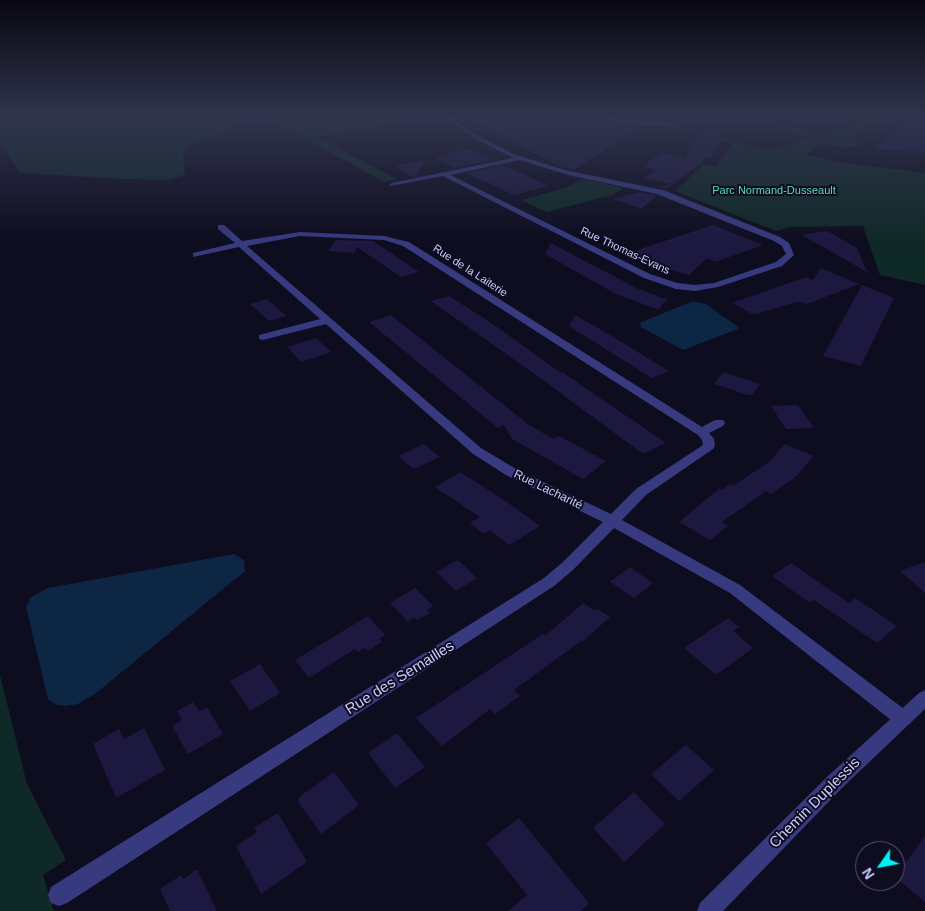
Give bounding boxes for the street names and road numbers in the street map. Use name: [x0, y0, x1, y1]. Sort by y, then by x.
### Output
street label: Rue Thomas-Evans: [578, 224, 672, 278]
street label: Rue de la Laiterie: [430, 242, 510, 300]
street label: Rue Lacharité: [511, 467, 585, 513]
street label: Rue des Semailles: [342, 637, 458, 719]
street label: Chemin Duplessis: [766, 754, 864, 852]

